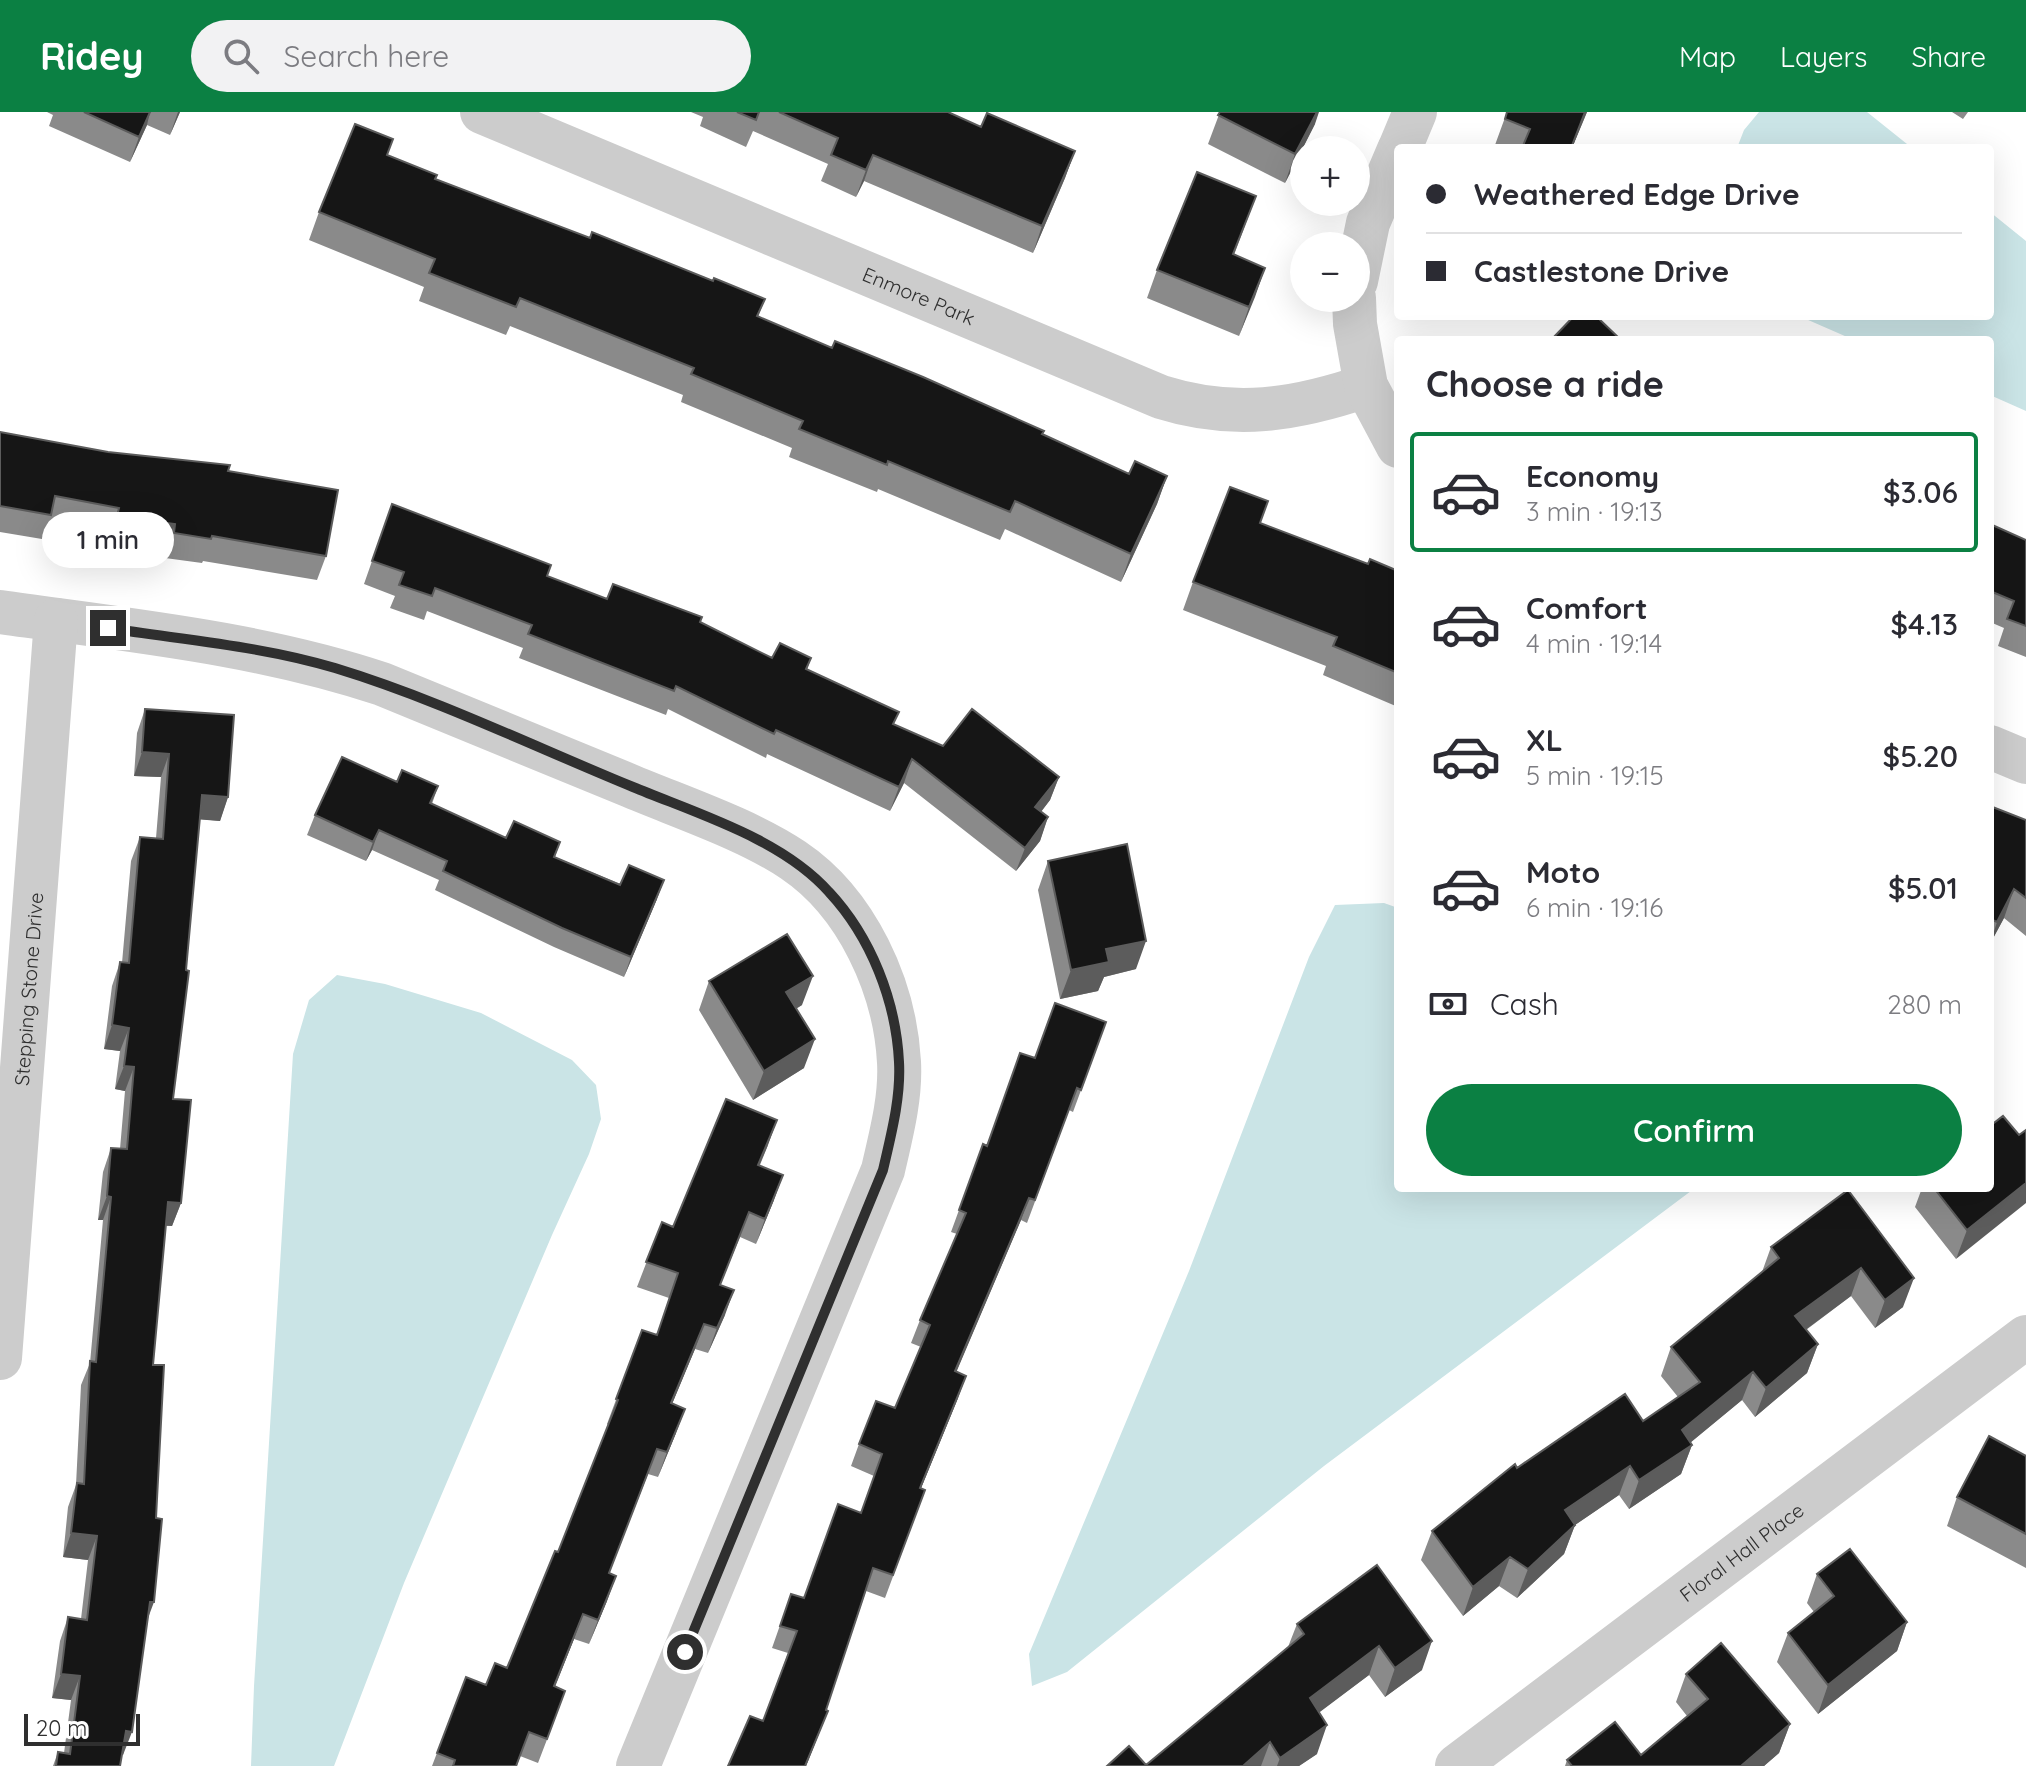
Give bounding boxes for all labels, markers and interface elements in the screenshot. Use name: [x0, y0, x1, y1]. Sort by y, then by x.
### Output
search box: [191, 20, 751, 92]
text: Ridey: [40, 32, 143, 80]
icon: search: [219, 34, 263, 78]
text: Search here: [283, 37, 449, 75]
text: Map: [1679, 39, 1736, 74]
text: Layers: [1780, 39, 1867, 74]
text: Share: [1911, 39, 1986, 74]
map controls: [1290, 136, 1370, 312]
button: +: [1290, 136, 1370, 216]
text: Weathered Edge Drive: [1474, 175, 1800, 213]
button: −: [1290, 232, 1370, 312]
text: Castlestone Drive: [1474, 252, 1729, 290]
street label: Enmore Park: [859, 261, 979, 330]
text: Choose a ride: [1426, 361, 1664, 406]
icon: car: [1430, 456, 1502, 528]
text: Economy: [1526, 457, 1659, 495]
text: $3.06: [1883, 473, 1958, 511]
text: 3 min · 19:13: [1526, 495, 1663, 528]
callout: 1 min: [42, 512, 174, 568]
text: 1 min: [77, 523, 139, 556]
icon: car: [1430, 588, 1502, 660]
text: Comfort: [1526, 589, 1647, 627]
text: $4.13: [1891, 605, 1958, 643]
route end: [90, 610, 126, 646]
text: 4 min · 19:14: [1526, 627, 1662, 660]
icon: car: [1430, 720, 1502, 792]
text: XL: [1526, 721, 1563, 759]
text: $5.20: [1883, 737, 1958, 775]
text: 5 min · 19:15: [1526, 759, 1664, 792]
icon: car: [1430, 852, 1502, 924]
text: Moto: [1526, 853, 1600, 891]
text: $5.01: [1888, 869, 1958, 907]
street label: Stepping Stone Drive: [8, 891, 48, 1087]
text: 6 min · 19:16: [1526, 891, 1663, 924]
icon: cash: [1426, 982, 1470, 1026]
text: Cash: [1490, 985, 1559, 1023]
text: 280 m: [1887, 988, 1962, 1021]
button: Confirm: [1426, 1084, 1962, 1176]
street label: Floral Hall Place: [1674, 1497, 1808, 1607]
route start: [667, 1634, 703, 1670]
scale bar: [24, 1710, 140, 1746]
text: 20 m: [36, 1714, 87, 1742]

